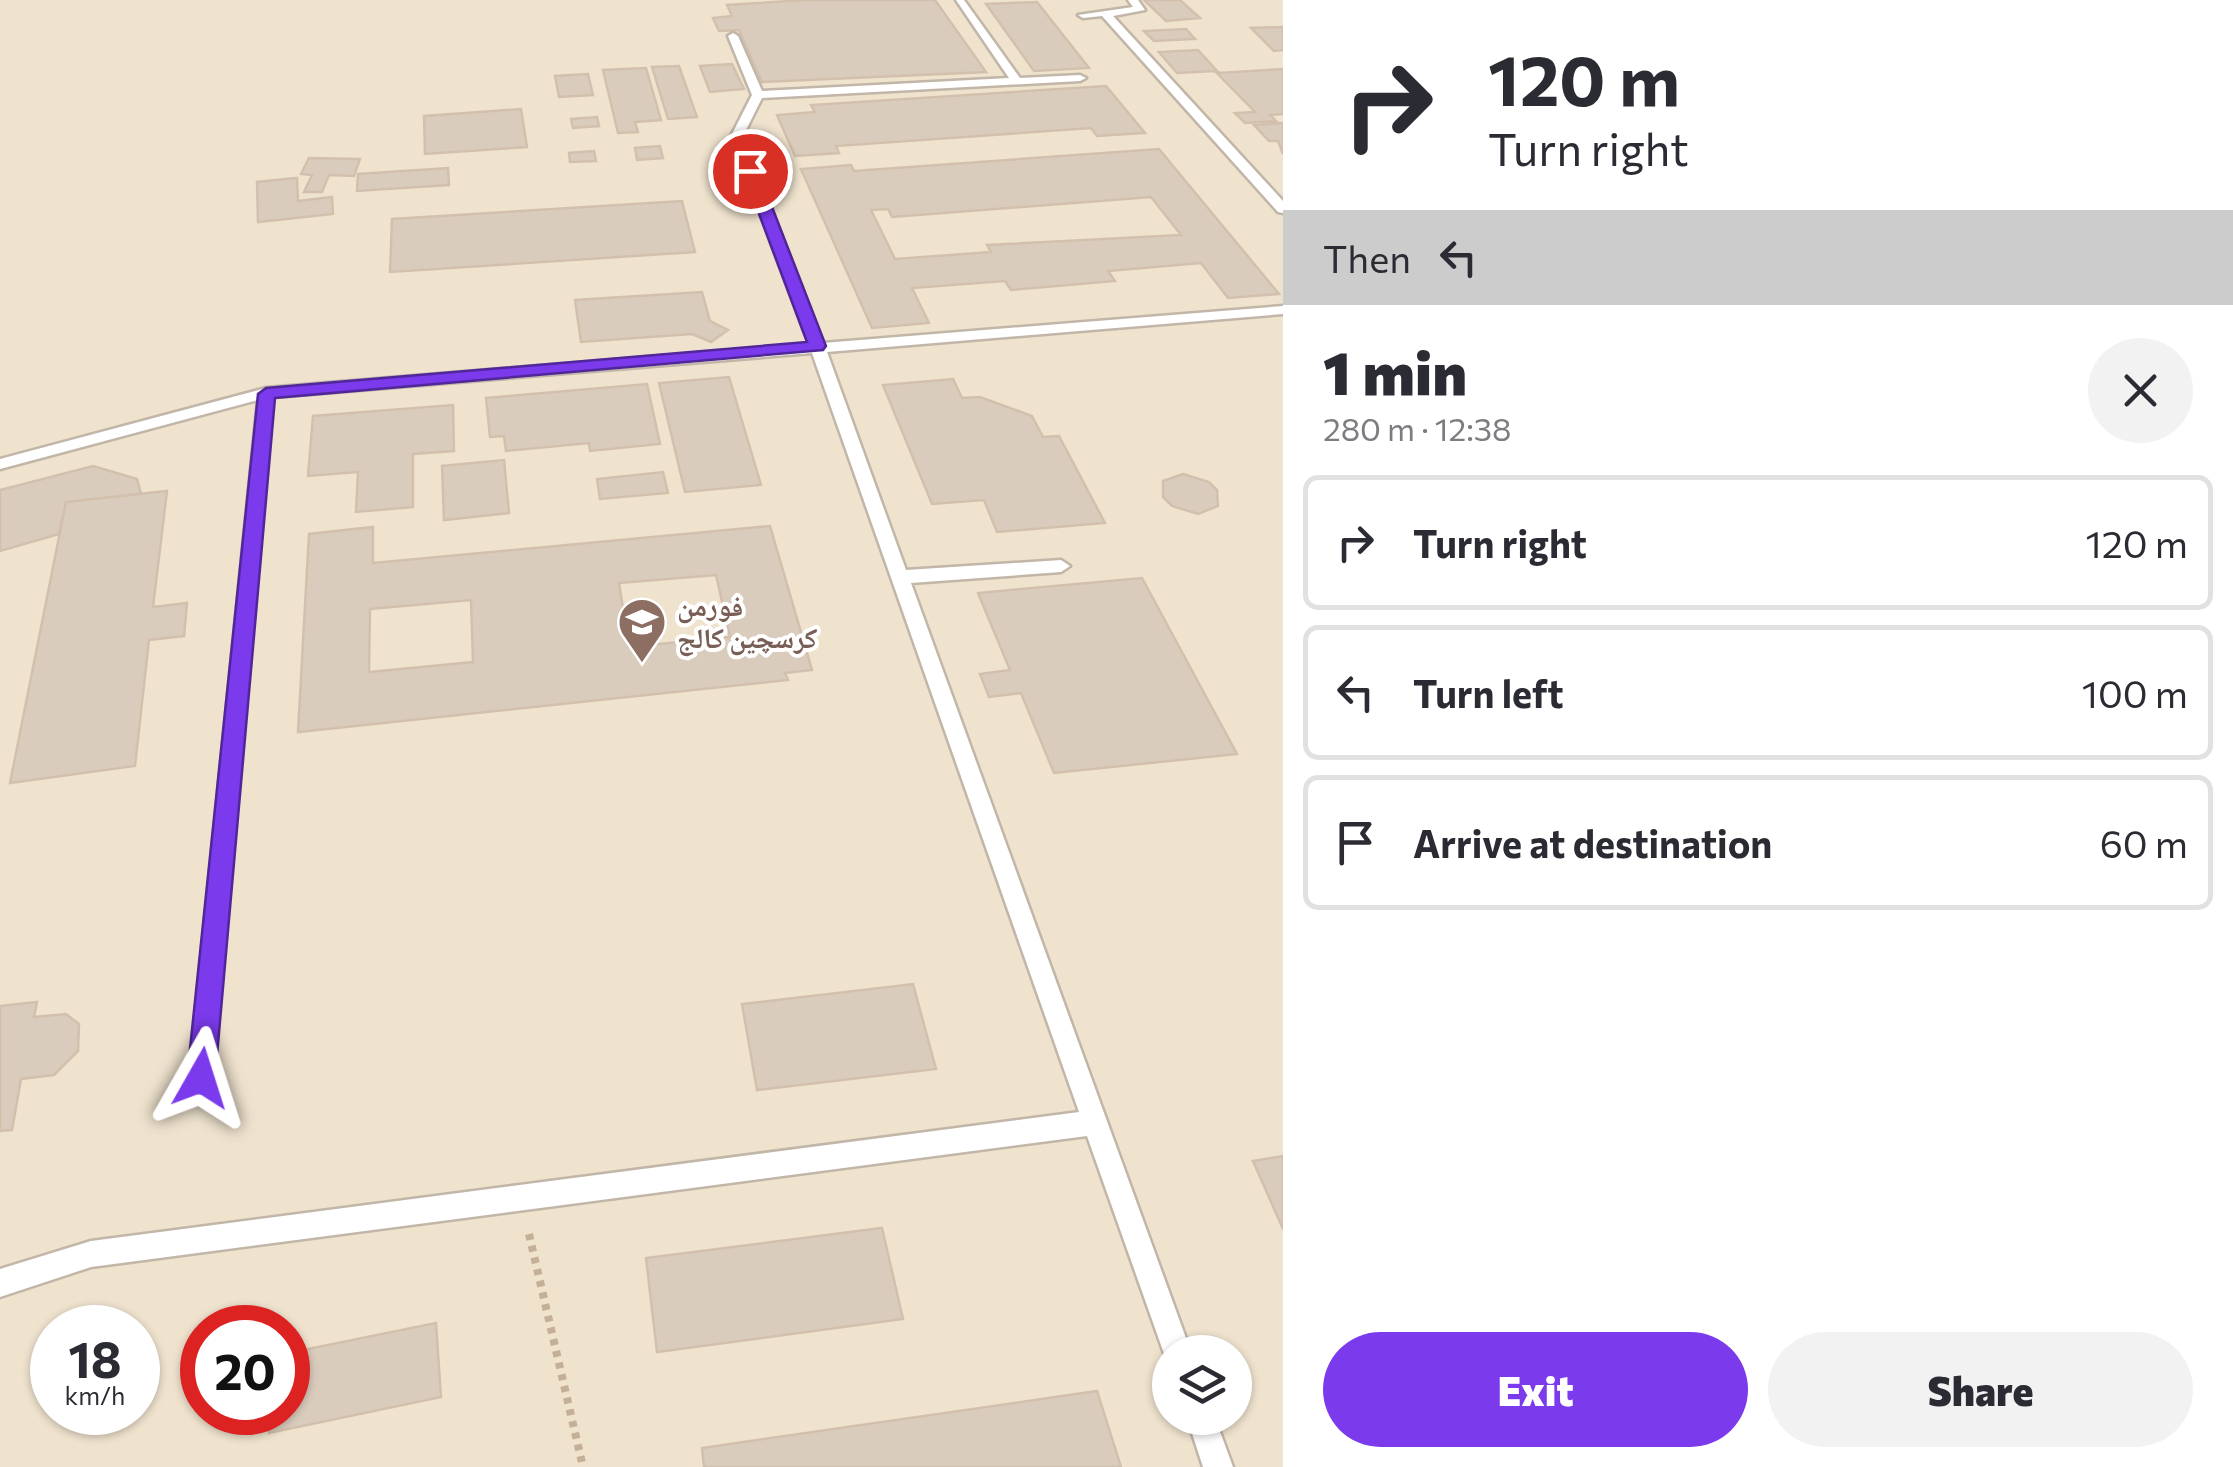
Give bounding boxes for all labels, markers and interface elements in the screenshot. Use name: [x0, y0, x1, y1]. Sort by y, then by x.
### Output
text: 120 m: [1488, 35, 1680, 120]
icon: right: [1323, 40, 1453, 170]
text: Turn right: [1488, 120, 1689, 175]
pin: [708, 129, 793, 214]
icon: arrive: [723, 144, 778, 199]
icon: left: [1431, 230, 1486, 285]
text: Then: [1323, 234, 1411, 281]
text: 1 min: [1323, 334, 1467, 407]
button: close: [2088, 338, 2193, 443]
text: 280 m · 12:38: [1323, 408, 1511, 448]
icon: right: [1328, 515, 1383, 570]
text: Turn right: [1413, 519, 1587, 566]
text: 120 m: [2086, 519, 2188, 566]
place label: فورمن کرسچین کالج: [677, 588, 817, 657]
school or university icon: فورمن کرسچین کالج: [616, 596, 668, 664]
icon: left: [1328, 665, 1383, 720]
text: Turn left: [1413, 669, 1564, 716]
text: 100 m: [2082, 669, 2188, 716]
icon: arrive: [1328, 815, 1383, 870]
text: Arrive at destination: [1413, 819, 1772, 866]
text: 60 m: [2100, 819, 2188, 866]
position arrow: [149, 1026, 253, 1130]
speed limit sign: 20: [180, 1305, 310, 1435]
text: 18: [68, 1327, 122, 1388]
button: Exit: [1323, 1332, 1748, 1447]
button: Share: [1768, 1332, 2193, 1447]
map controls: [1152, 1335, 1252, 1435]
button: layers: [1152, 1335, 1252, 1435]
text: km/h: [65, 1380, 125, 1410]

